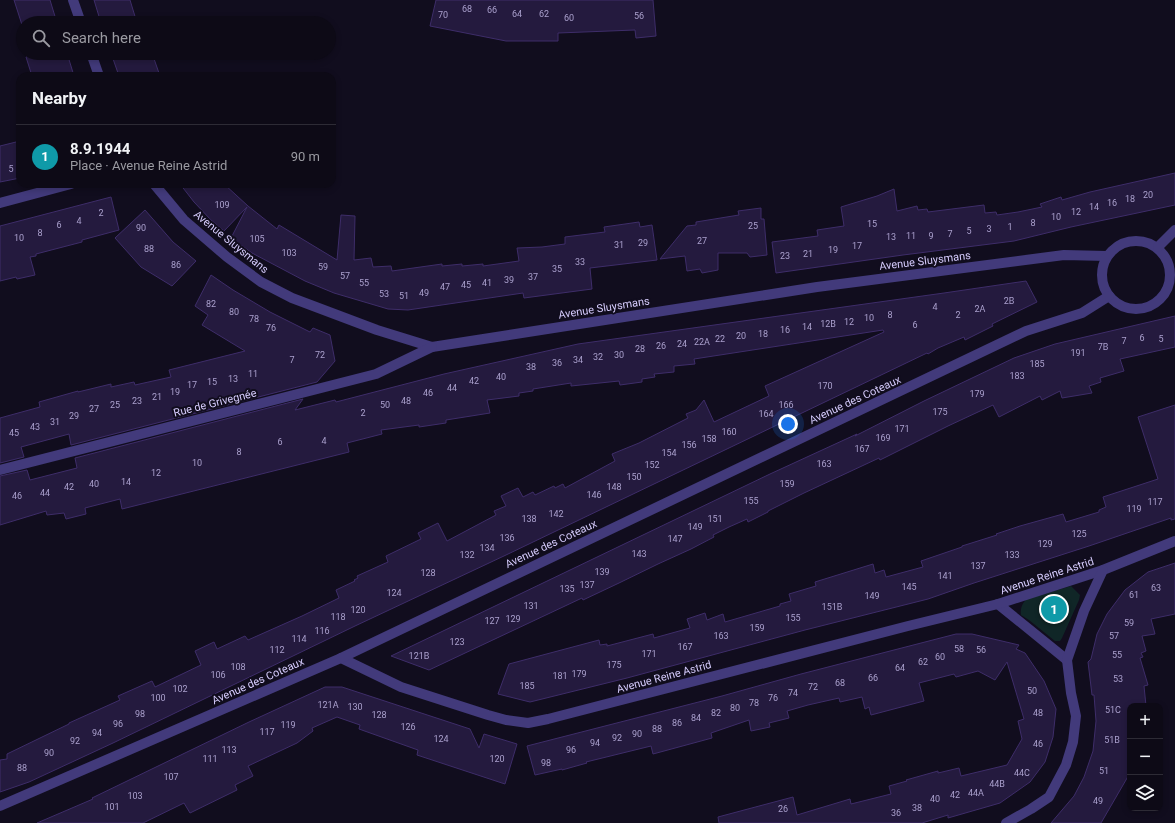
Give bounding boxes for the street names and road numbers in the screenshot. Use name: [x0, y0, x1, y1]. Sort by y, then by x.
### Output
street label: Avenue Sluysmans: [191, 208, 271, 276]
street label: Avenue Sluysmans: [878, 249, 972, 273]
street label: Avenue Sluysmans: [557, 294, 651, 322]
street label: Avenue des Coteaux: [807, 373, 903, 427]
street label: Rue de Grivegnée: [172, 386, 258, 420]
street label: Avenue des Coteaux: [503, 517, 599, 571]
street label: Avenue Reine Astrid: [999, 555, 1095, 597]
street label: Avenue des Coteaux: [210, 655, 307, 707]
street label: Avenue Reine Astrid: [615, 658, 713, 696]

